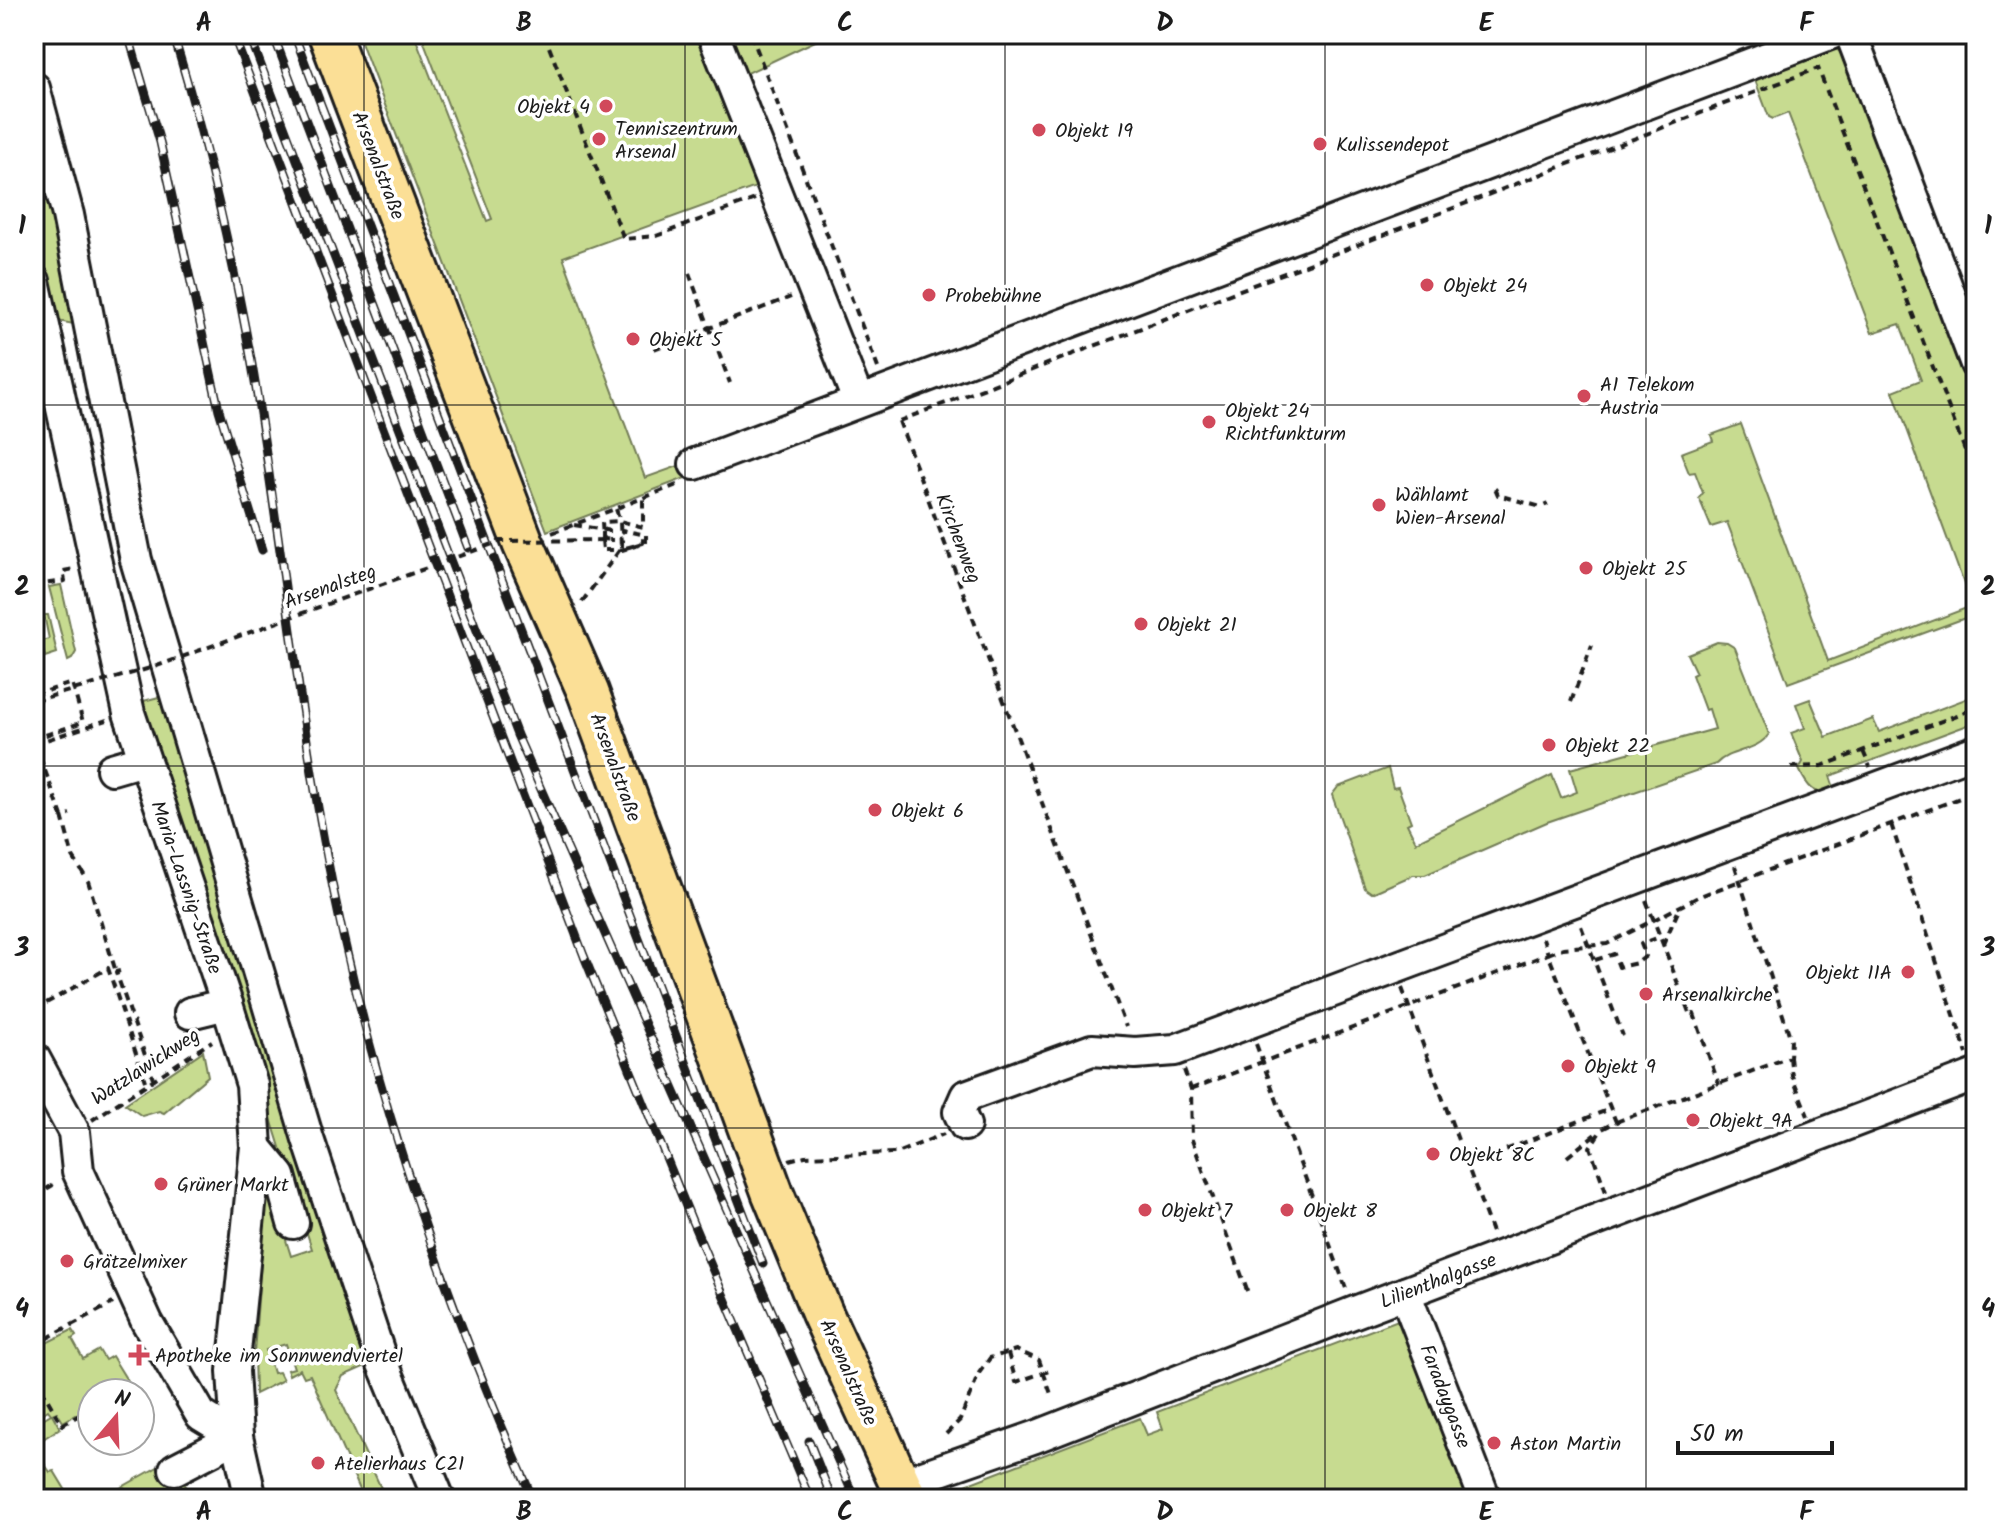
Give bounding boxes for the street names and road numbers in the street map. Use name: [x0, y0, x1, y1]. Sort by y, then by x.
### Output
street label: Arsenalstraße: [342, 107, 413, 225]
street label: Kirchenweg: [925, 489, 989, 589]
street label: Arsenalsteg: [280, 556, 381, 619]
street label: Arsenalstraße: [580, 709, 649, 827]
street label: Maria-Lassnig-Straße: [140, 797, 230, 979]
street label: Watzlawickweg: [85, 1020, 207, 1115]
street label: Lilienthalgasse: [1376, 1245, 1502, 1319]
street label: Arsenalstraße: [809, 1314, 885, 1431]
street label: Faradaygasse: [1410, 1340, 1479, 1454]

